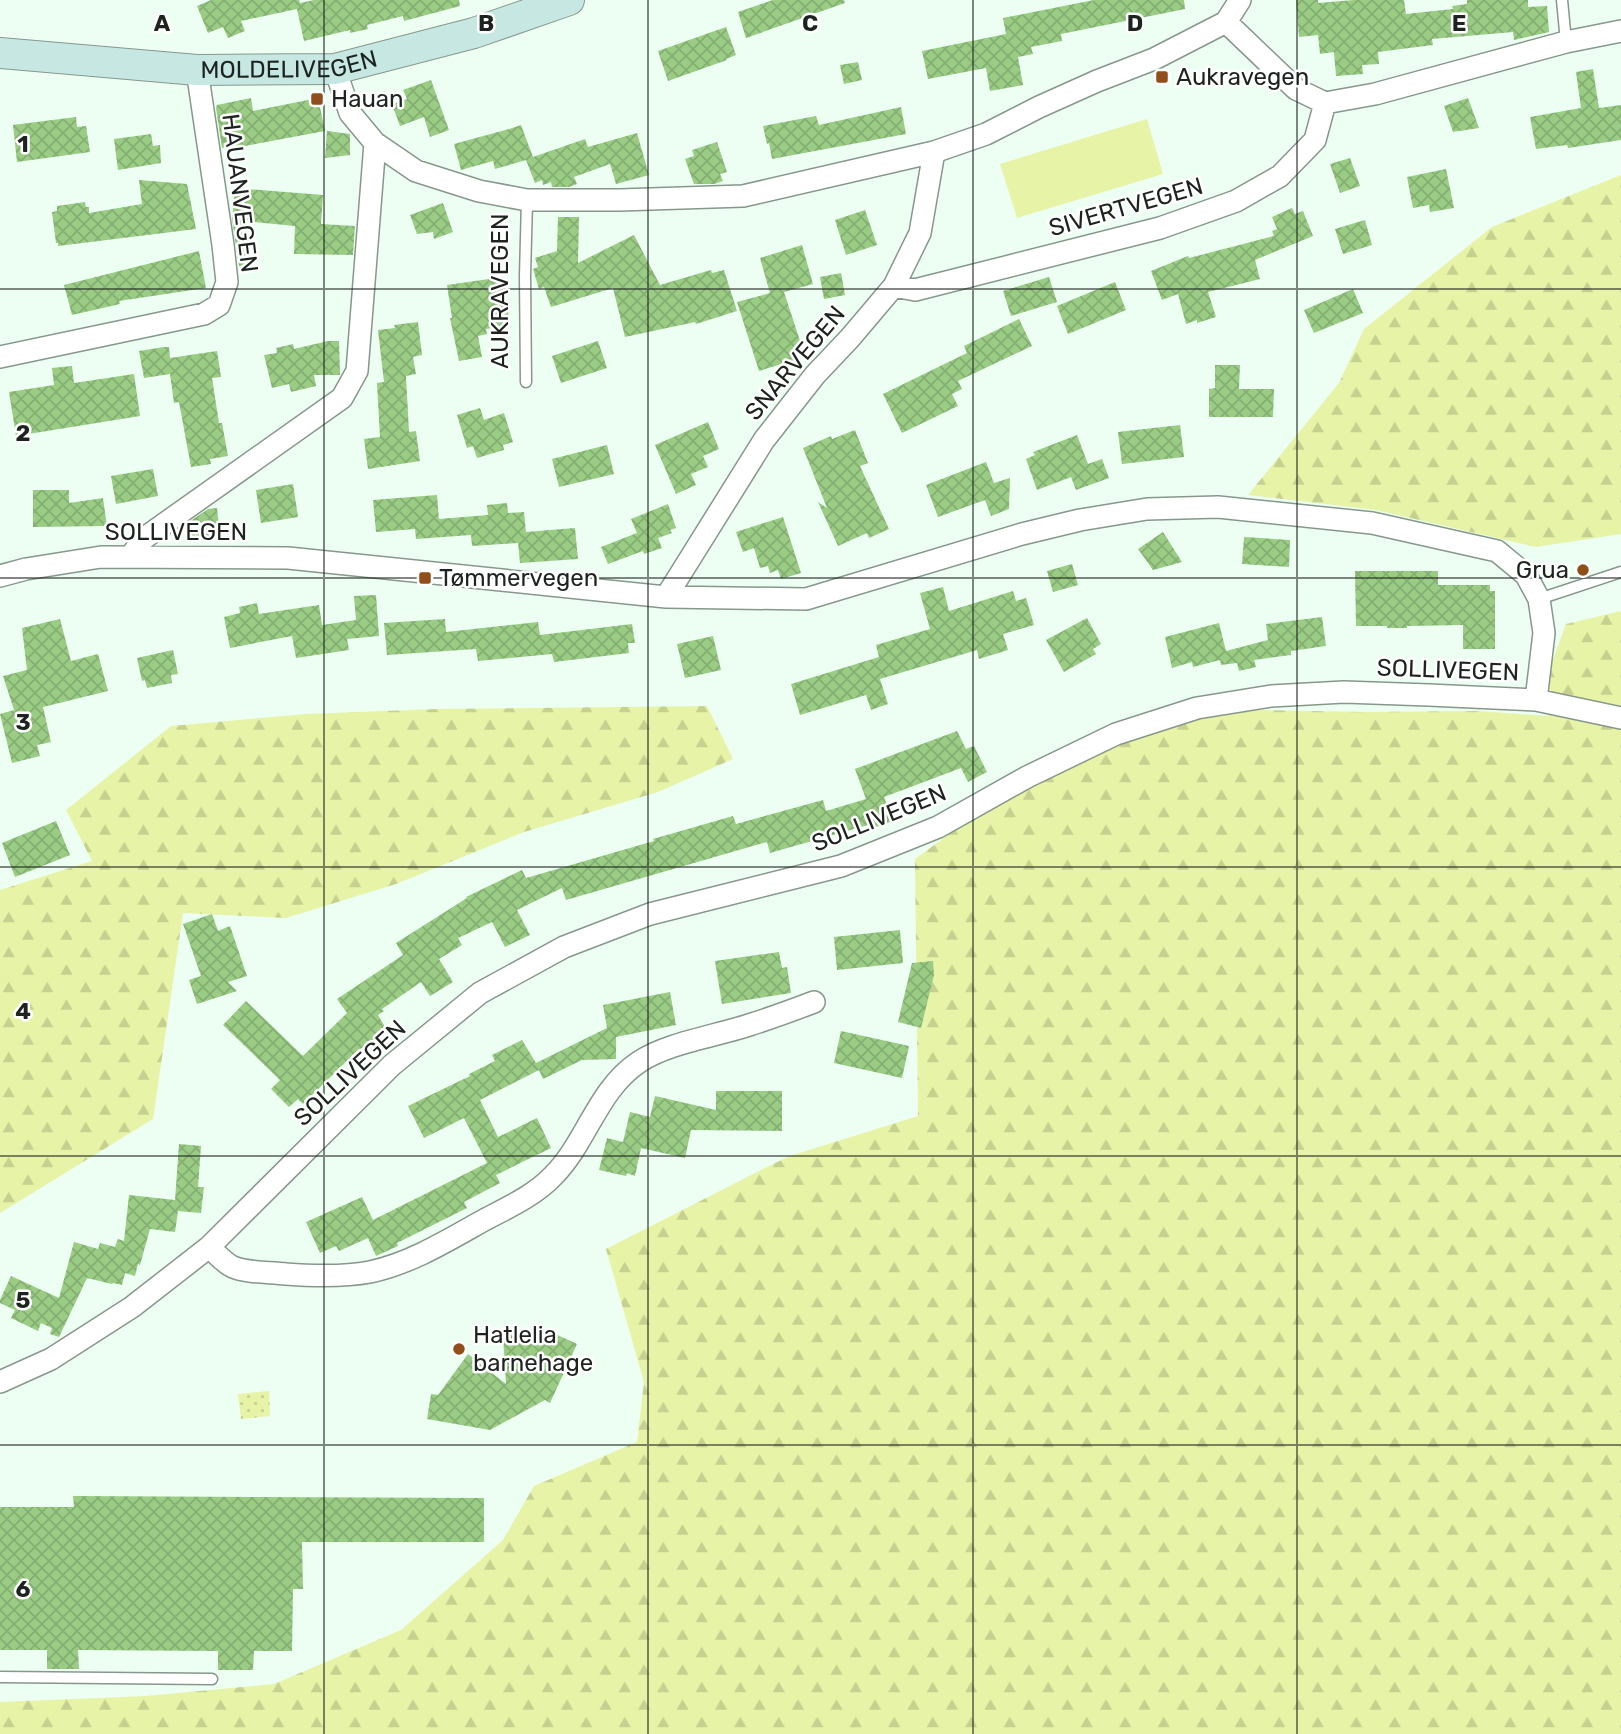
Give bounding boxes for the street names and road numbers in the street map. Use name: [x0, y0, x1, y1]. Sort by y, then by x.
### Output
street label: MOLDELIVEGEN: [200, 45, 380, 84]
street label: HAUANVEGEN: [216, 112, 264, 274]
street label: SIVERTVEGEN: [1046, 172, 1206, 242]
street label: AUKRAVEGEN: [486, 213, 514, 369]
street label: SNARVEGEN: [739, 300, 851, 426]
street label: SOLLIVEGEN: [105, 518, 247, 546]
street label: SOLLIVEGEN: [1376, 654, 1520, 686]
street label: SOLLIVEGEN: [808, 778, 950, 858]
street label: SOLLIVEGEN: [288, 1014, 412, 1132]

